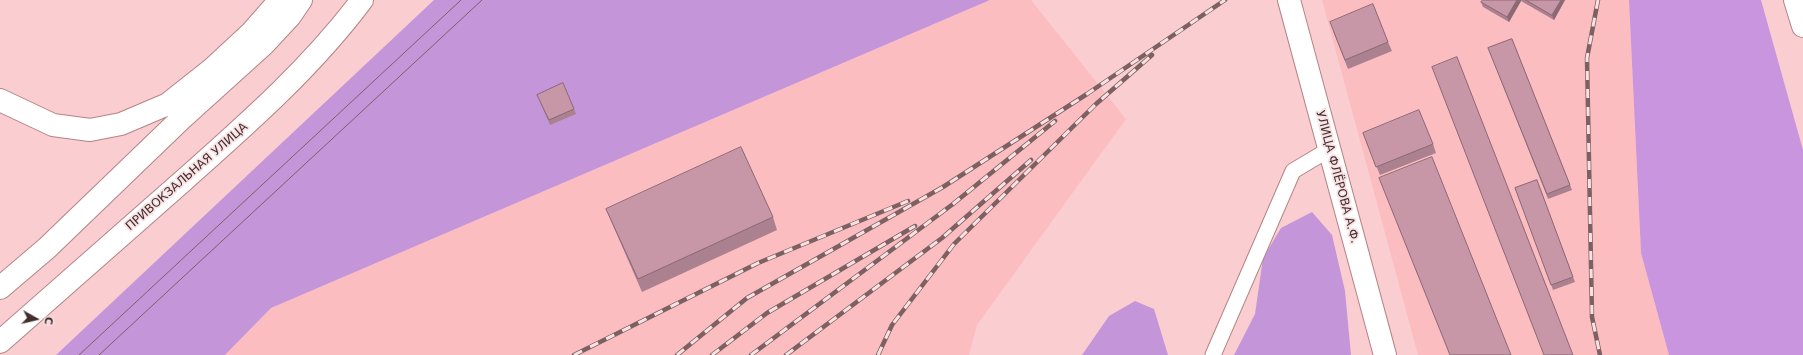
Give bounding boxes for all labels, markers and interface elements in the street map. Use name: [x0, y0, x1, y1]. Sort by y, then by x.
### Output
street label: УЛИЦА ФЛЁРОВА А.Ф.: [1312, 109, 1362, 245]
street label: ПРИВОКЗАЛЬНАЯ УЛИЦА: [123, 120, 251, 234]
north arrow: [16, 299, 56, 339]
text: С: [41, 316, 55, 326]

